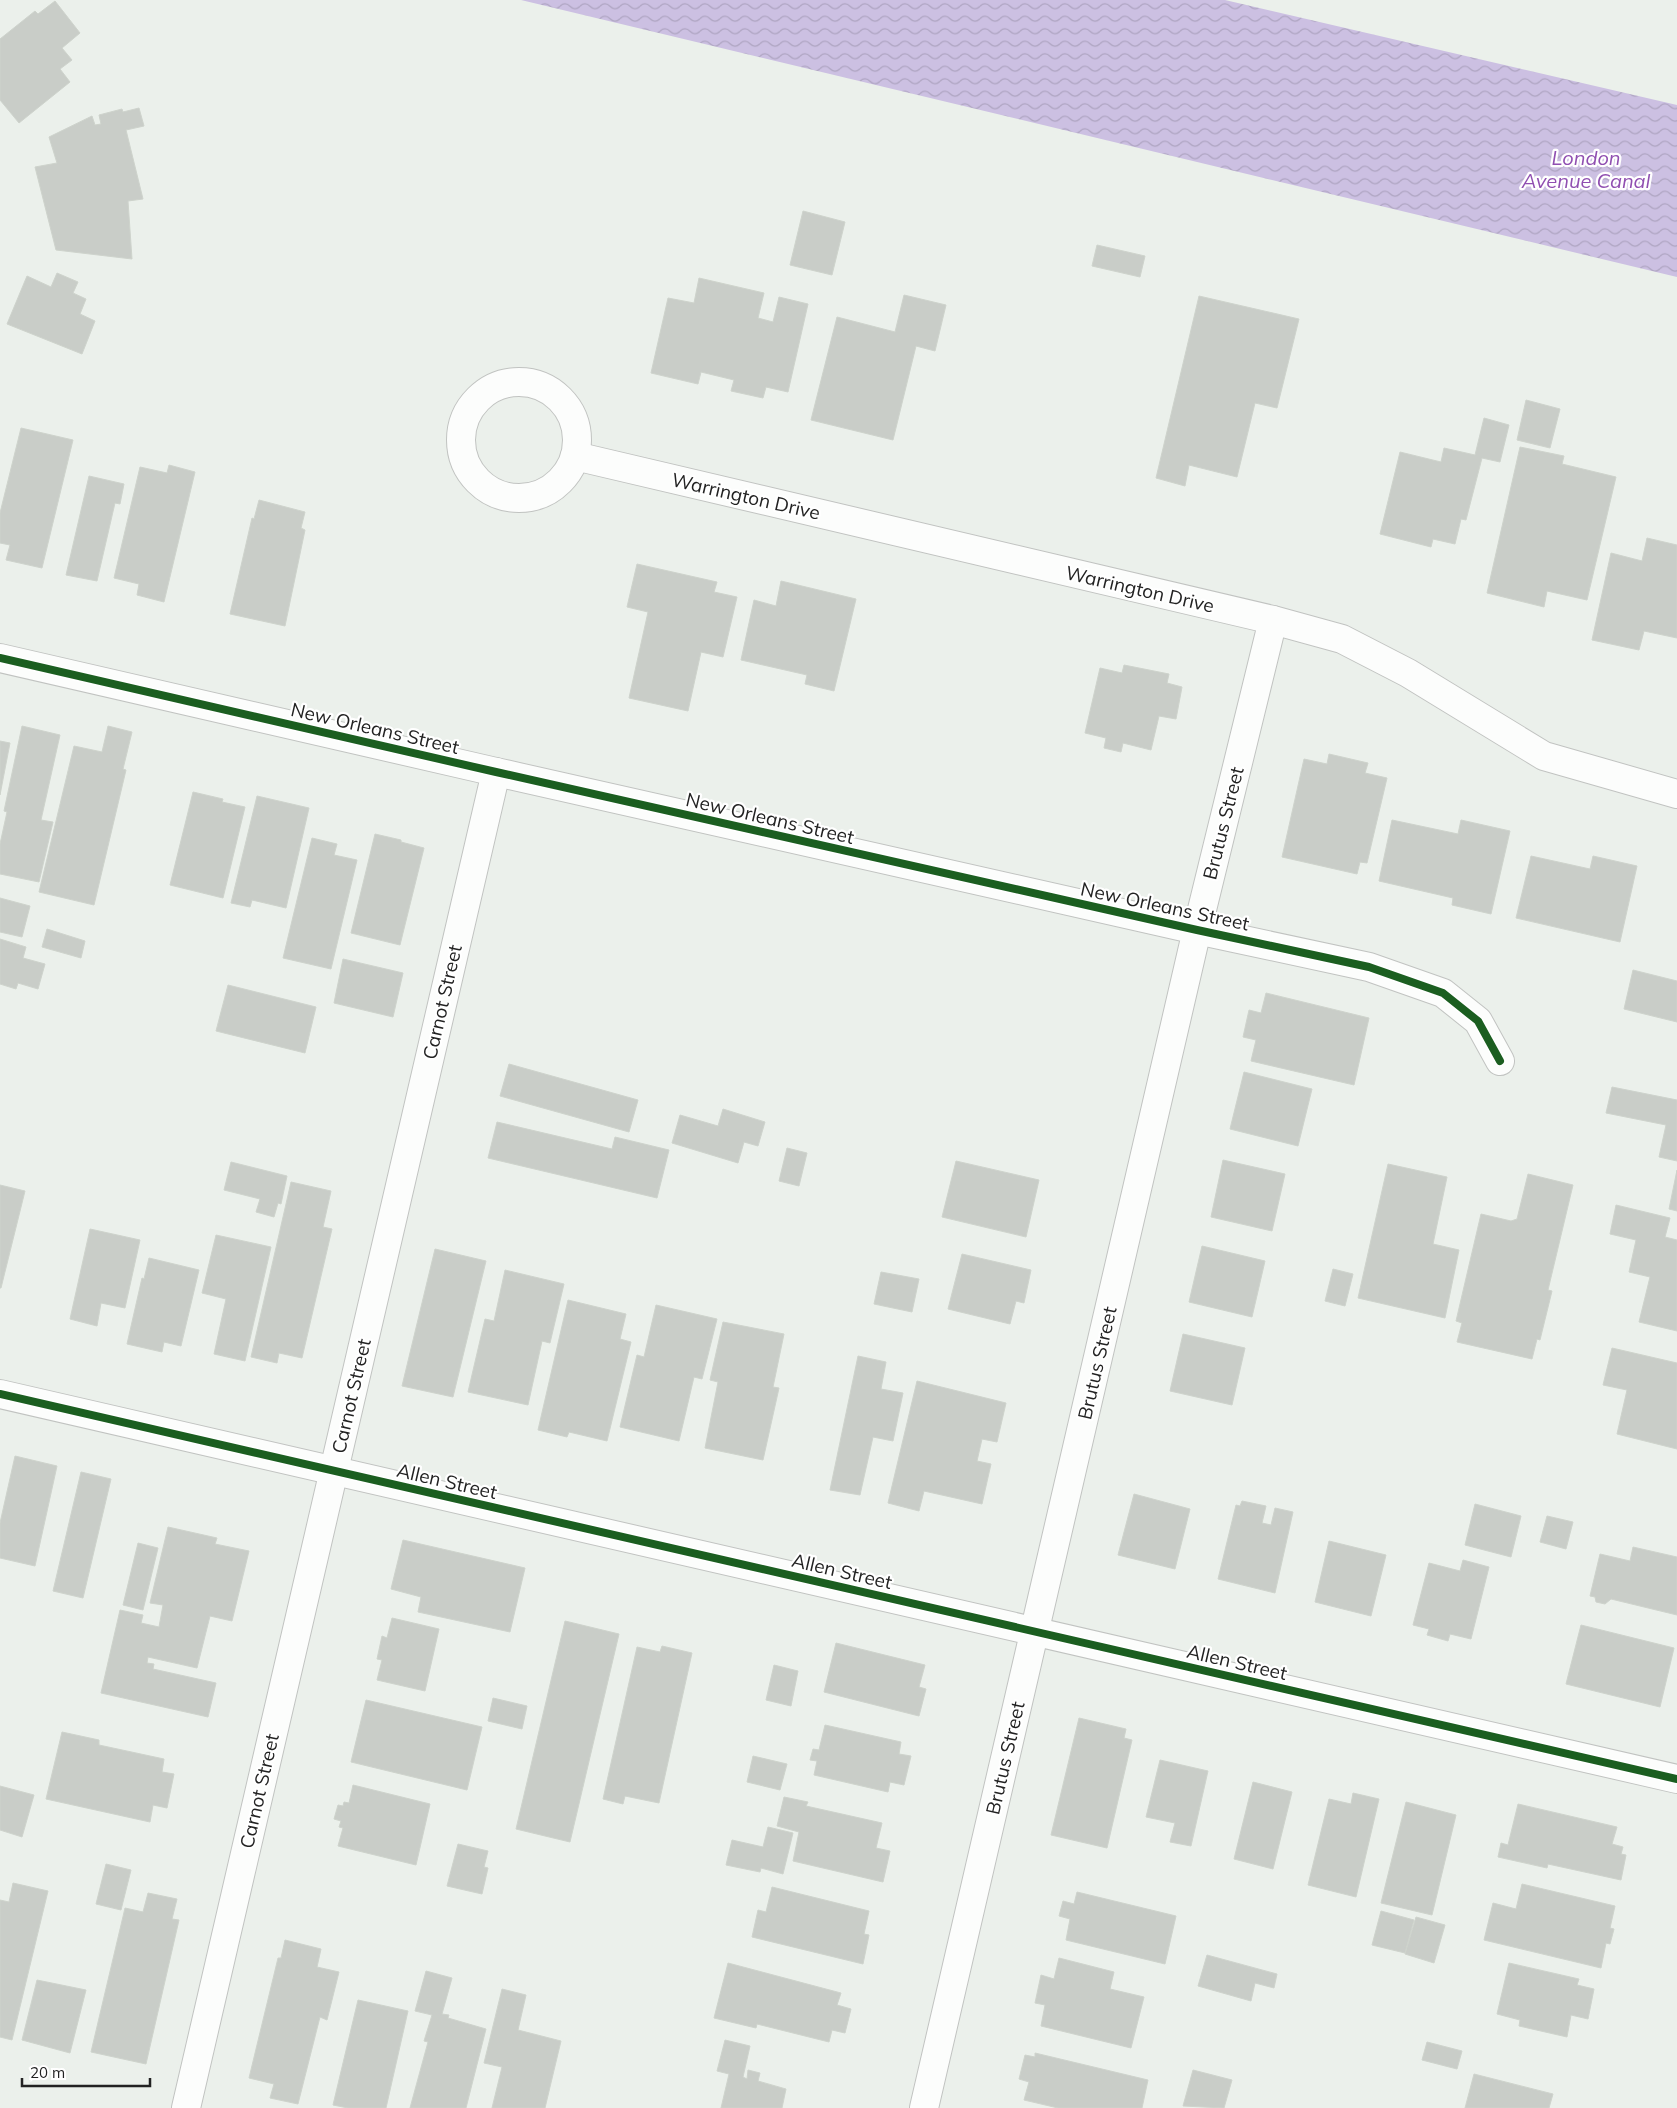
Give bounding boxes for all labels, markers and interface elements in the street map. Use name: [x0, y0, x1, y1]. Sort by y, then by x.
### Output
water label: London Avenue Canal: [1521, 145, 1651, 193]
street label: Warrington Drive: [669, 467, 823, 525]
street label: Warrington Drive: [1063, 560, 1217, 618]
street label: New Orleans Street: [289, 697, 462, 759]
street label: Brutus Street: [1197, 764, 1249, 882]
street label: New Orleans Street: [684, 787, 857, 849]
street label: New Orleans Street: [1078, 876, 1252, 936]
street label: Carnot Street: [417, 942, 467, 1062]
street label: Brutus Street: [1072, 1304, 1122, 1422]
street label: Carnot Street: [326, 1336, 376, 1456]
street label: Allen Street: [395, 1458, 500, 1504]
street label: Allen Street: [790, 1548, 895, 1594]
street label: Allen Street: [1185, 1639, 1290, 1685]
street label: Brutus Street: [980, 1699, 1030, 1817]
street label: Carnot Street: [234, 1731, 284, 1851]
scale bar: [22, 2056, 150, 2088]
text: 20 m: [30, 2063, 65, 2082]

